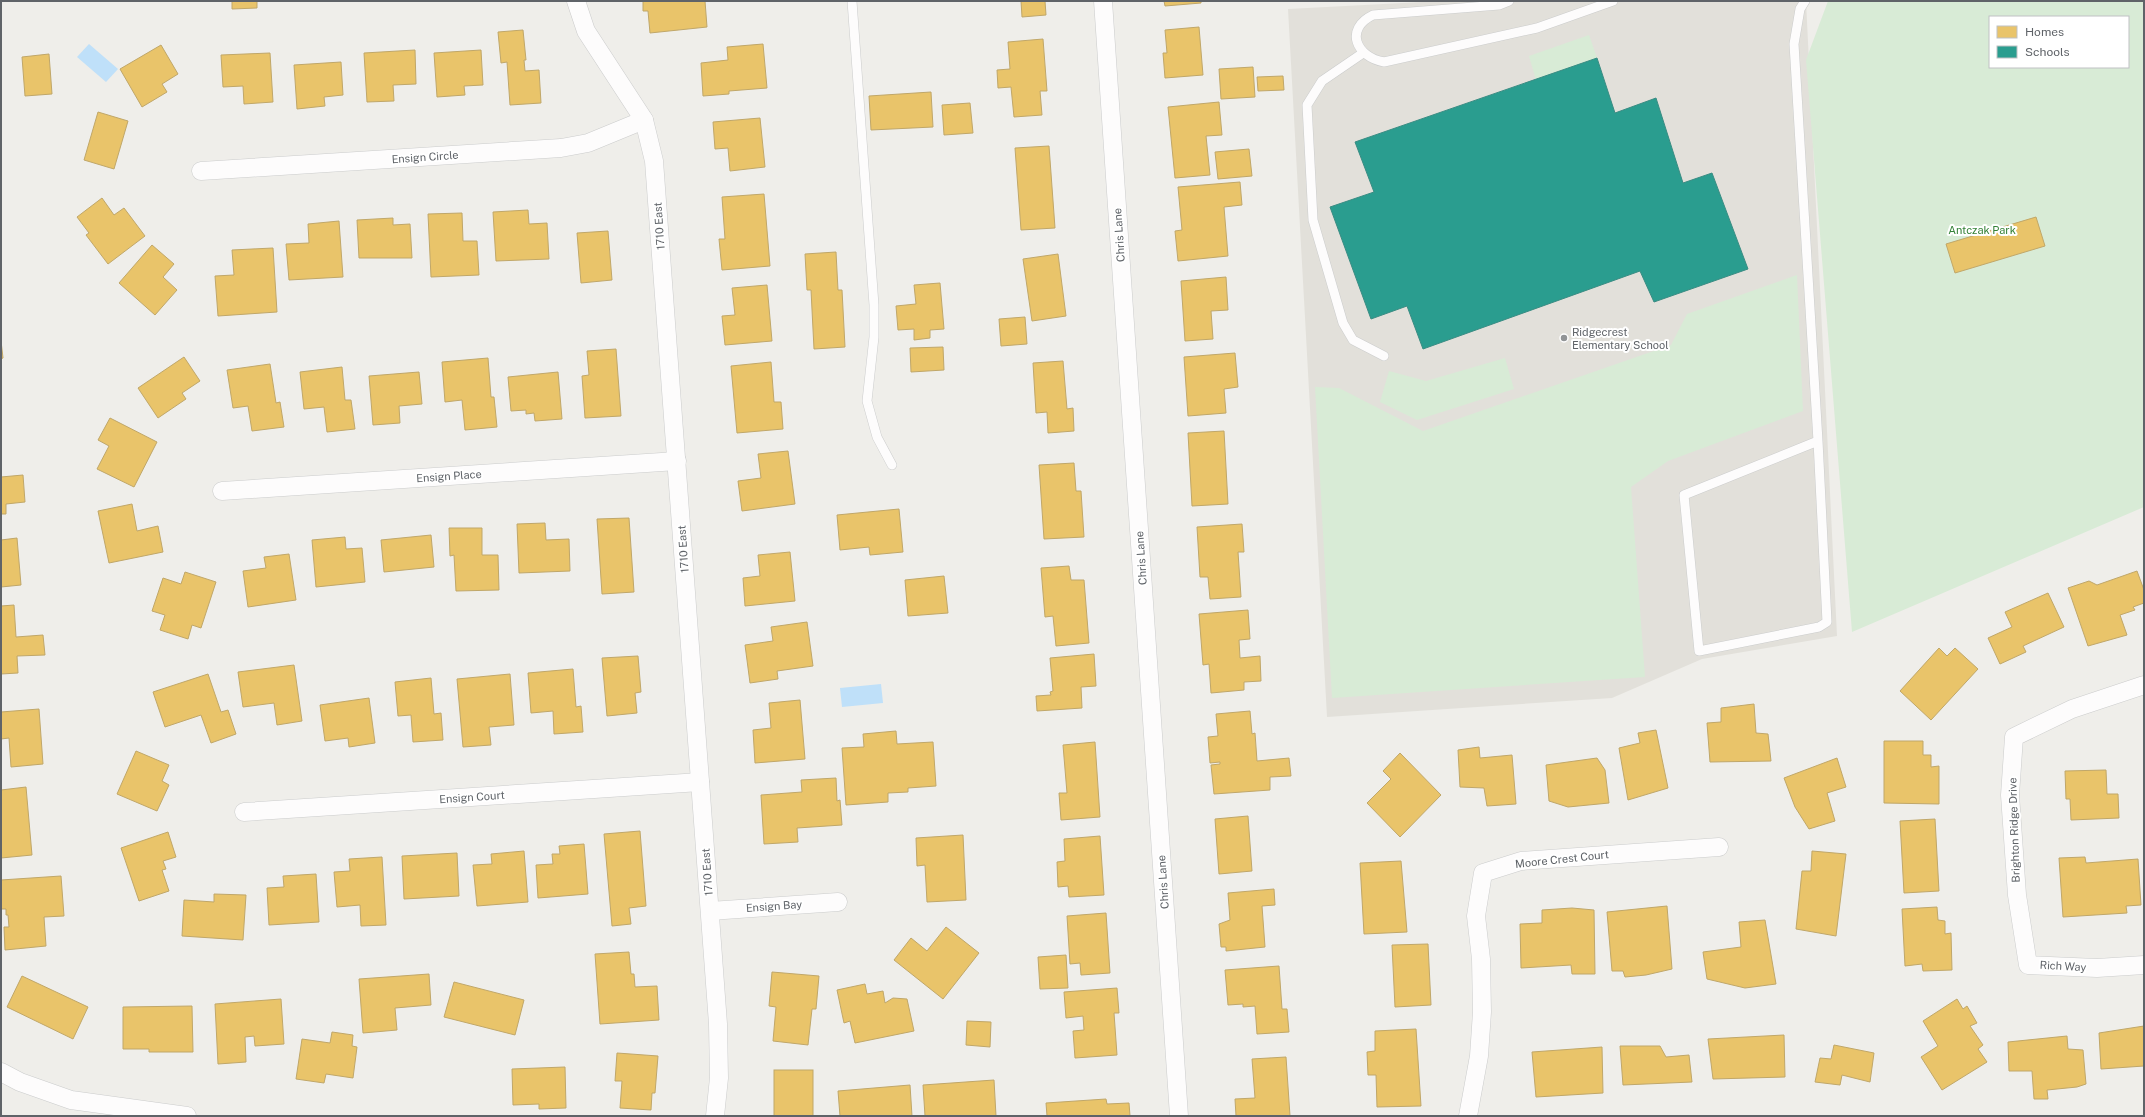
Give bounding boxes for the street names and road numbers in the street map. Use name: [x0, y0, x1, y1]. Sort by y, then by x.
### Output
street label: Ensign Circle: [391, 149, 459, 165]
street label: 1710 East: [651, 202, 667, 250]
street label: Chris Lane: [1111, 208, 1127, 262]
street label: Ensign Place: [416, 468, 482, 484]
street label: 1710 East: [675, 525, 691, 573]
street label: Chris Lane: [1133, 531, 1149, 585]
street label: Brighton Ridge Drive: [2006, 777, 2022, 883]
street label: Ensign Court: [439, 789, 505, 805]
street label: 1710 East: [699, 848, 715, 896]
street label: Moore Crest Court: [1515, 848, 1609, 870]
street label: Chris Lane: [1155, 855, 1171, 909]
street label: Ensign Bay: [746, 898, 803, 914]
street label: Rich Way: [2039, 959, 2087, 973]

